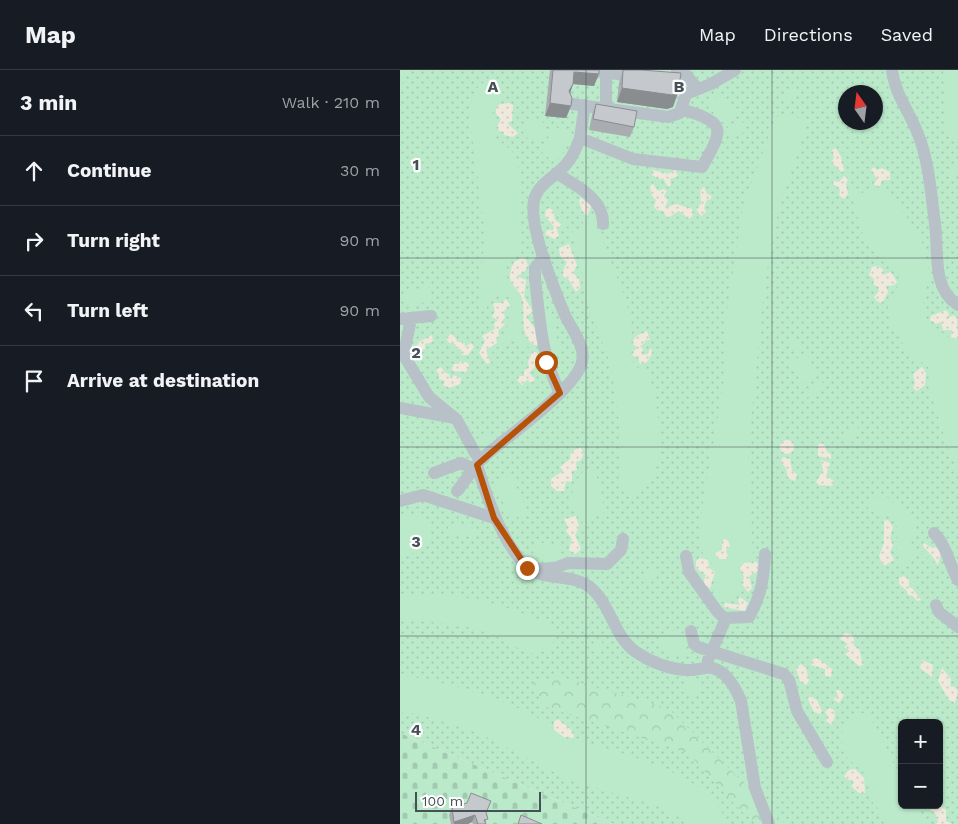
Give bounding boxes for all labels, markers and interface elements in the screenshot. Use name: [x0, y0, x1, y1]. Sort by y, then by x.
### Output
text: Map: [25, 21, 76, 49]
text: Map: [699, 24, 736, 45]
text: Directions: [764, 24, 853, 45]
text: Saved: [881, 24, 933, 45]
text: A: [488, 77, 499, 96]
text: B: [674, 77, 685, 96]
north arrow: [838, 85, 883, 130]
text: 3 min: [20, 90, 77, 115]
text: Walk · 210 m: [282, 93, 380, 112]
text: 1: [413, 155, 419, 174]
icon: ahead: [20, 157, 48, 185]
text: Continue: [67, 159, 151, 182]
text: 30 m: [340, 161, 380, 180]
icon: right: [20, 227, 48, 255]
text: Turn right: [67, 229, 160, 252]
text: 90 m: [339, 231, 380, 250]
icon: left: [20, 297, 48, 325]
text: Turn left: [67, 299, 148, 322]
text: 90 m: [339, 301, 380, 320]
text: 2: [411, 343, 421, 362]
route start: [535, 351, 558, 374]
icon: arrive: [20, 367, 48, 395]
text: Arrive at destination: [67, 369, 259, 392]
text: 3: [411, 532, 421, 551]
route end: [516, 557, 539, 580]
map controls: [898, 719, 943, 809]
button: +: [898, 719, 943, 764]
text: 4: [411, 720, 421, 739]
button: −: [898, 764, 943, 809]
scale bar: [415, 789, 541, 812]
text: 100 m: [422, 793, 463, 809]

